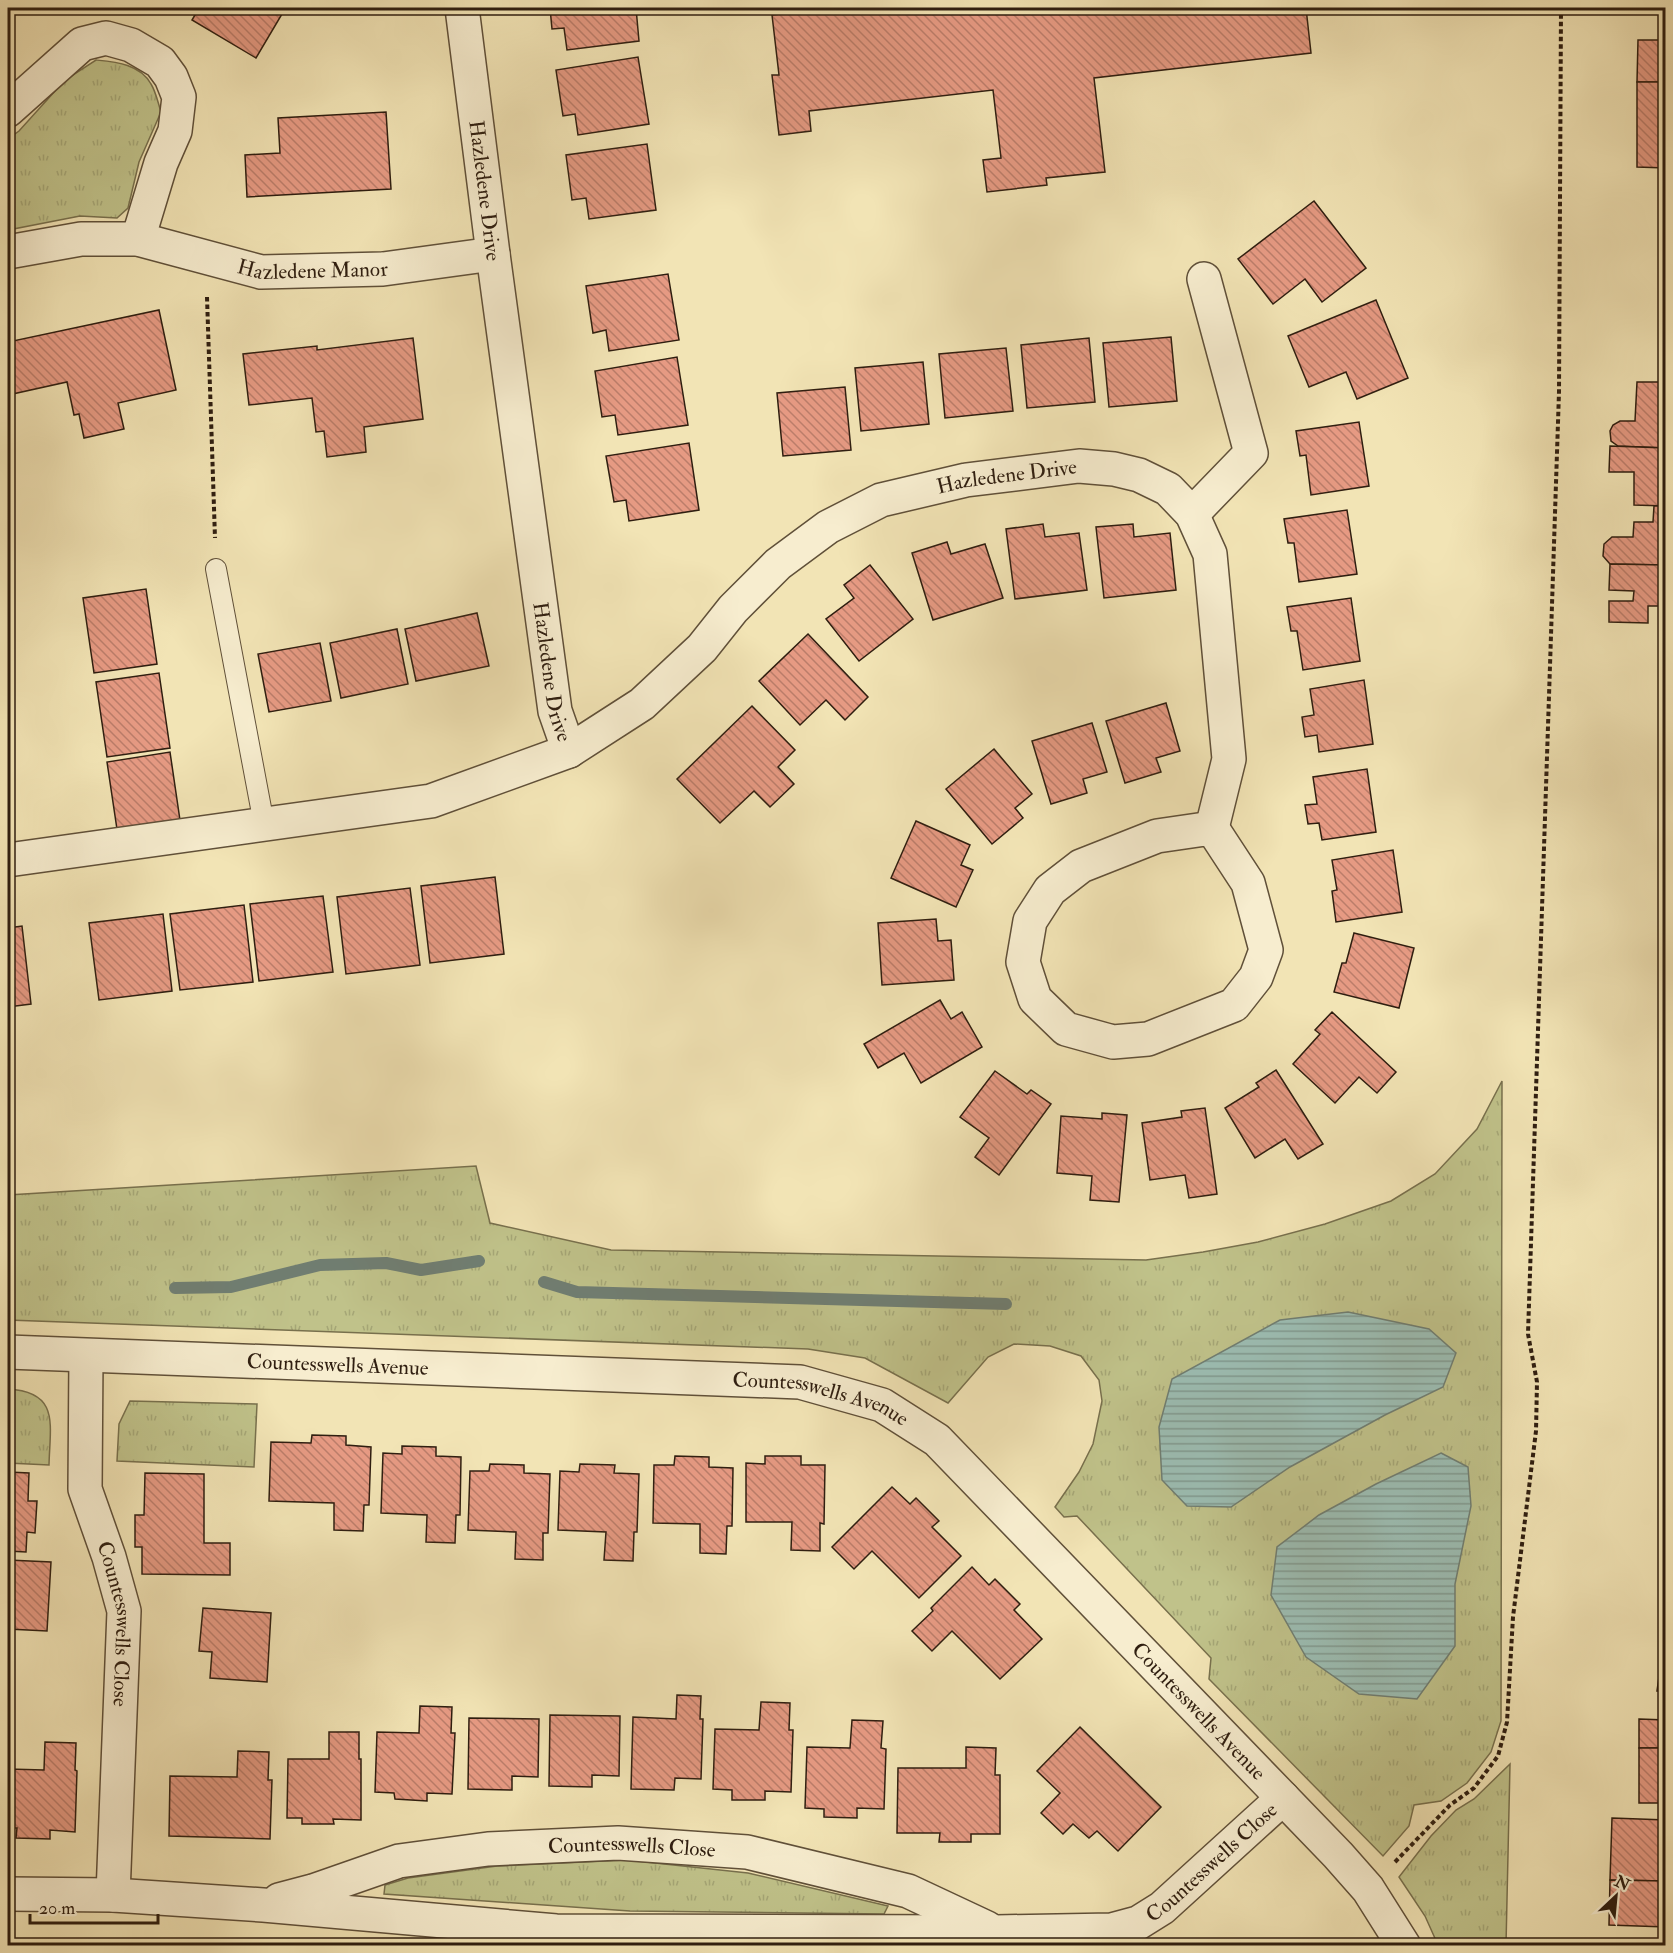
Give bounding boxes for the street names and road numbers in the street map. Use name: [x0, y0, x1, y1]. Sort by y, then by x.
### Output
street label: Hazledene Drive: [463, 119, 507, 263]
street label: Hazledene Manor: [234, 253, 390, 286]
street label: Hazledene Drive: [934, 453, 1078, 500]
street label: Hazledene Drive: [527, 600, 578, 745]
street label: Countesswells Avenue: [246, 1348, 429, 1381]
street label: Countesswells Avenue: [732, 1366, 914, 1432]
street label: Countesswells Close: [91, 1537, 138, 1707]
street label: Countesswells Avenue: [1126, 1636, 1272, 1786]
street label: Countesswells Close: [1141, 1796, 1283, 1928]
street label: Countesswells Close: [547, 1830, 717, 1863]

